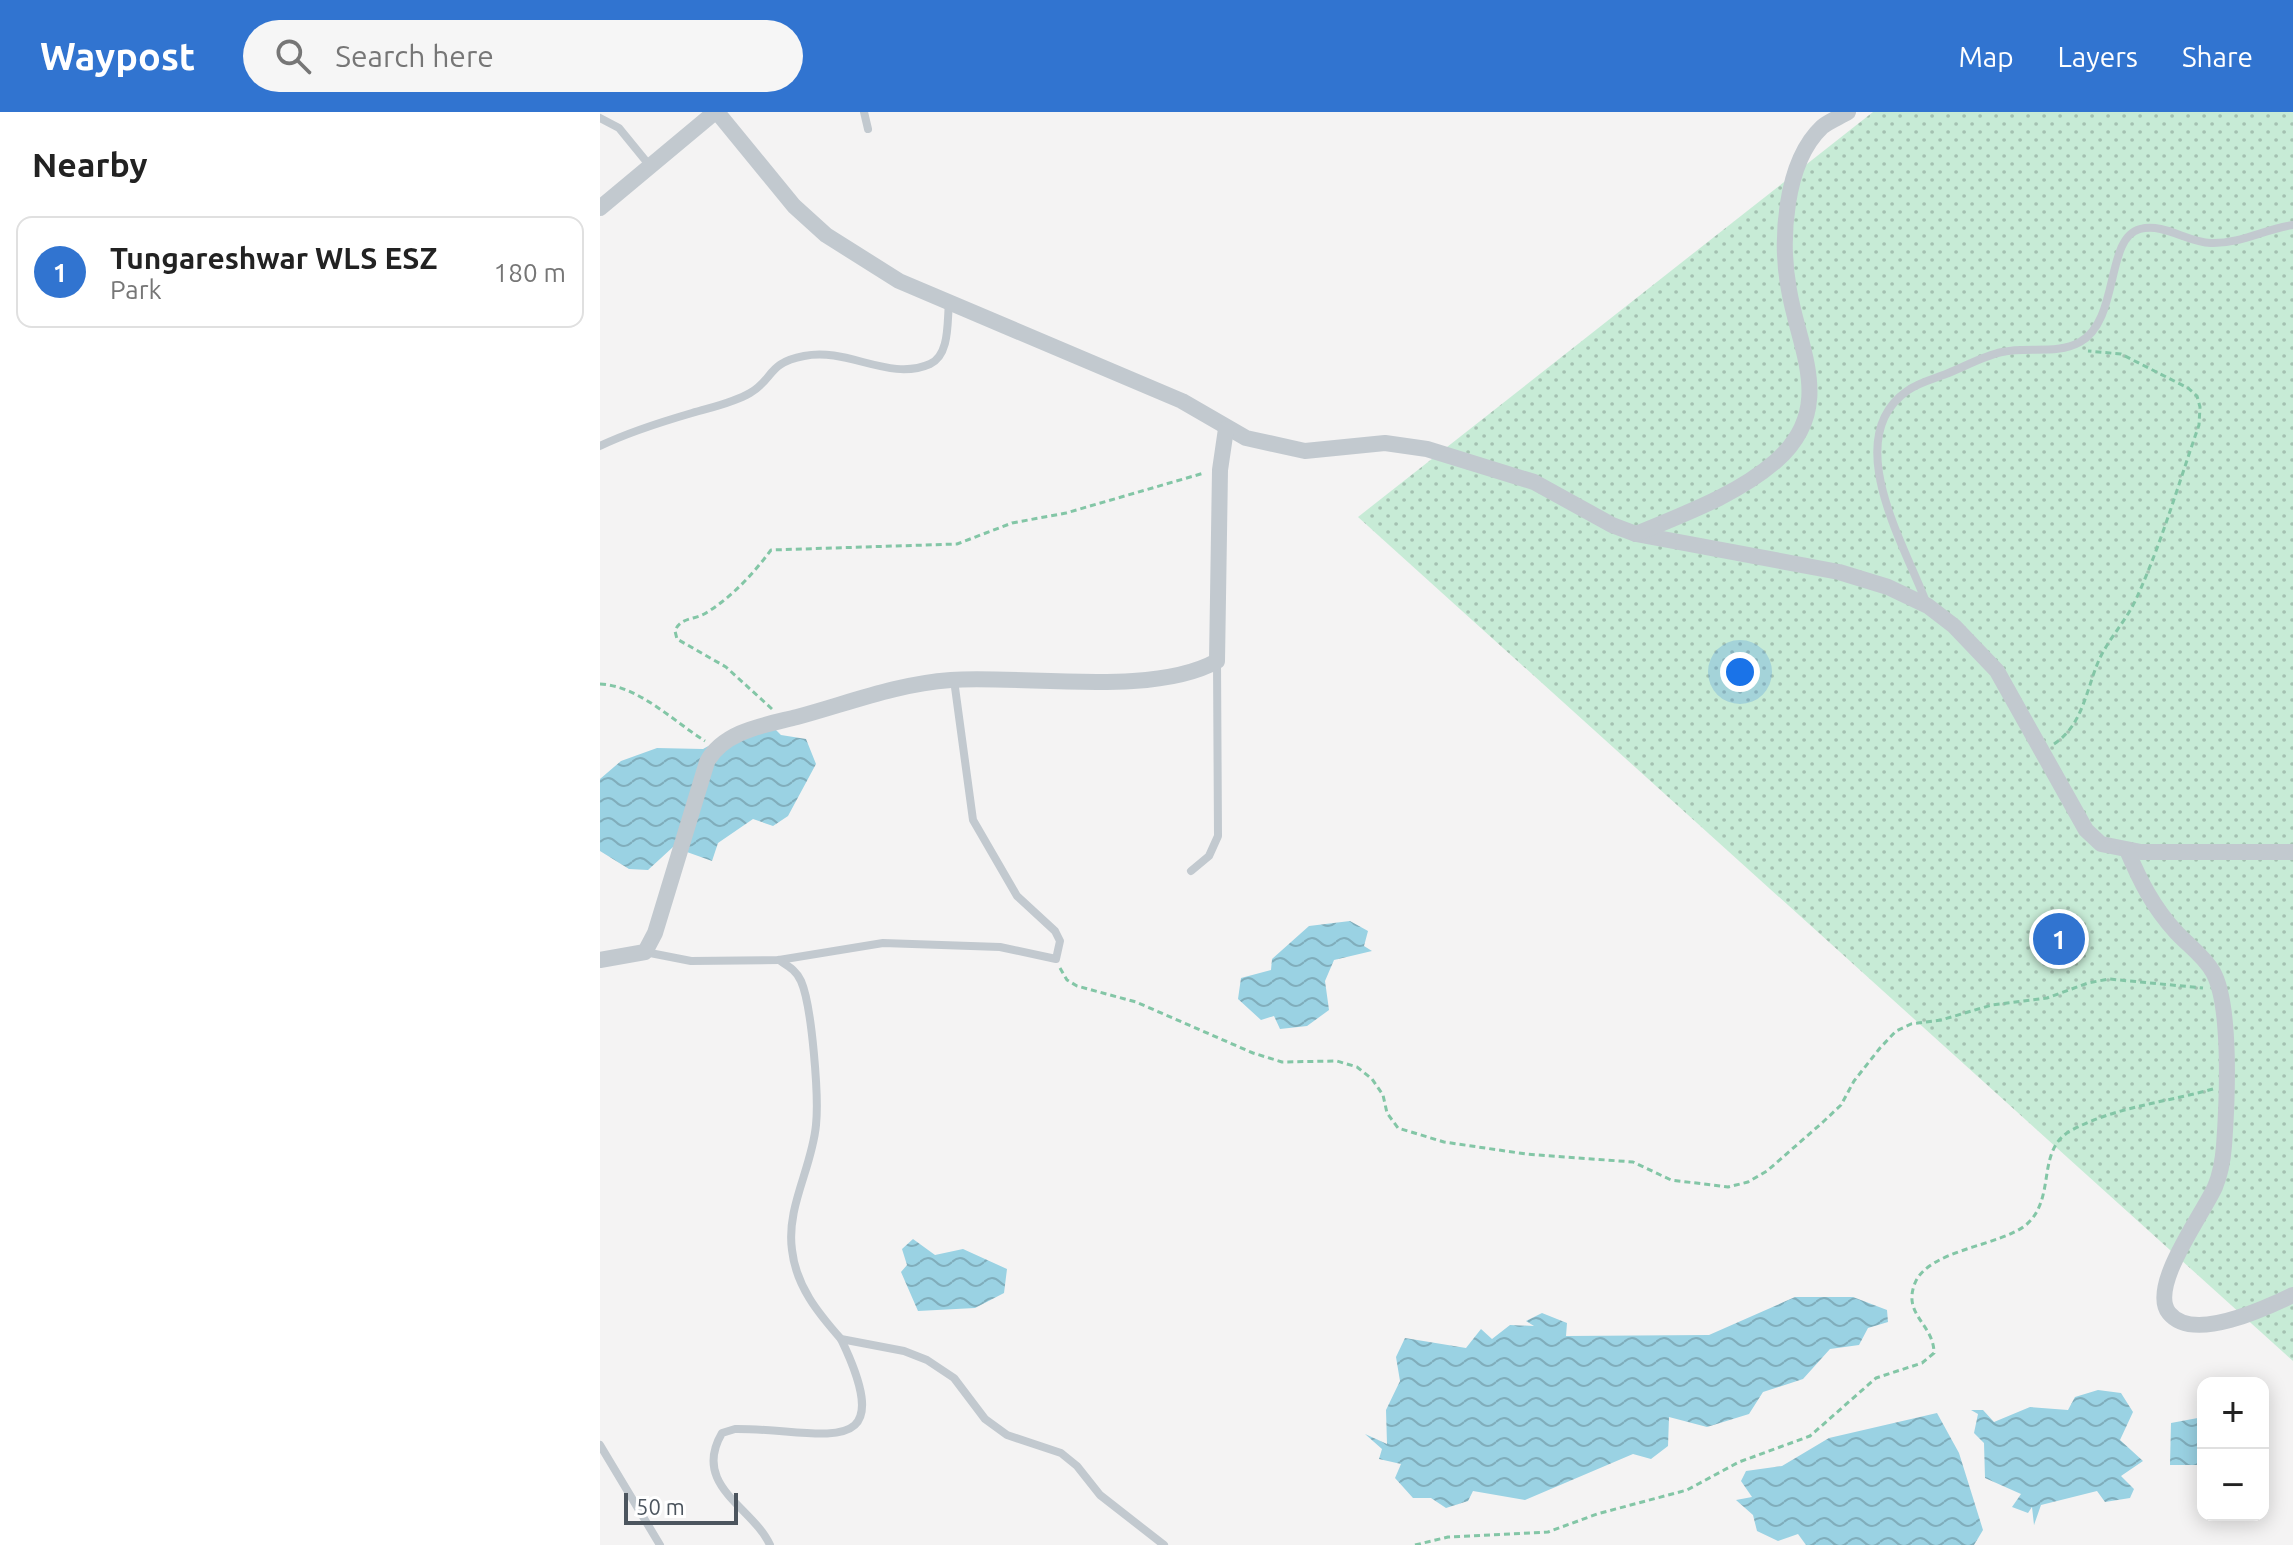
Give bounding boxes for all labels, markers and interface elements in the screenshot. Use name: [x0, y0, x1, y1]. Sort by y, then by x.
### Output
search box: [243, 20, 803, 92]
icon: search: [271, 34, 315, 78]
text: Waypost: [40, 35, 195, 77]
text: Search here: [335, 39, 494, 73]
text: Map: [1958, 41, 2014, 72]
text: Layers: [2058, 41, 2138, 72]
text: Share: [2182, 41, 2253, 72]
text: Nearby: [32, 145, 147, 183]
text: Tungareshwar WLS ESZ: [110, 241, 437, 275]
text: 1: [53, 258, 67, 287]
text: 180 m: [494, 258, 566, 287]
text: Park: [110, 275, 162, 304]
your location: [1720, 652, 1760, 692]
pin: 1: [2033, 909, 2085, 969]
map controls: [2197, 1377, 2269, 1521]
button: +: [2197, 1377, 2269, 1449]
button: −: [2197, 1449, 2269, 1521]
scale bar: [624, 1489, 738, 1525]
text: 50 m: [636, 1494, 685, 1519]

